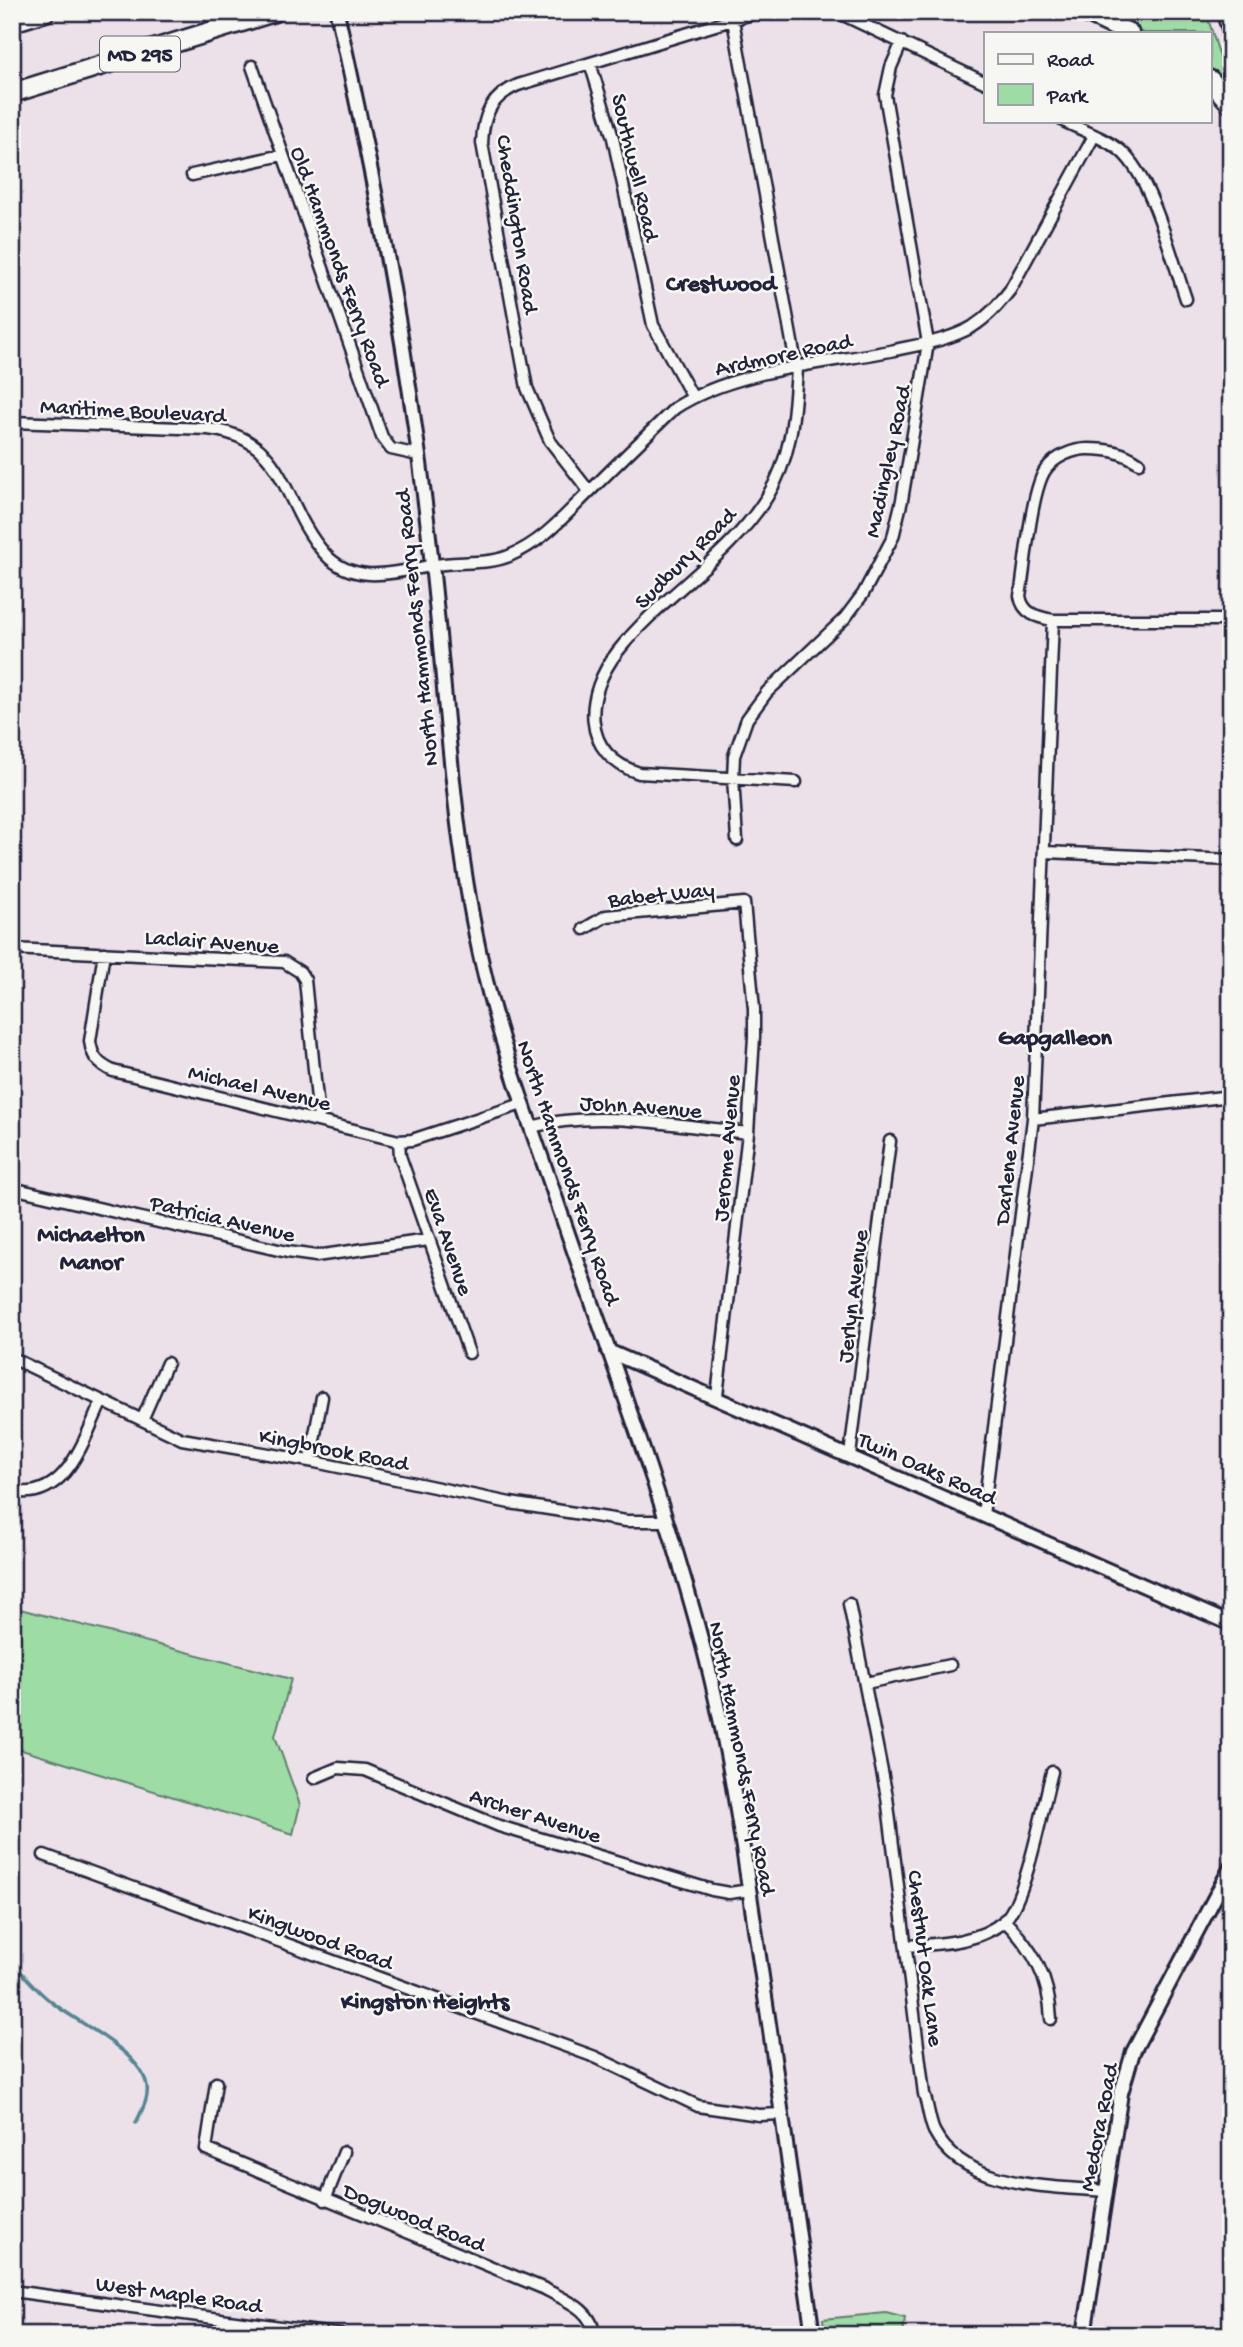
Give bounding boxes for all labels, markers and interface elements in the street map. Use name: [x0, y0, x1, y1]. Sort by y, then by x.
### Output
legend: [984, 32, 1212, 122]
road number: MD 295: [100, 36, 180, 72]
text: Road: [1047, 50, 1095, 75]
text: Park: [1046, 86, 1090, 111]
street label: Southwell Road: [603, 91, 664, 246]
street label: Cheddington Road: [488, 133, 543, 317]
street label: Old Hammonds Ferry Road: [283, 143, 395, 392]
district label: Crestwood: [666, 271, 779, 300]
street label: Ardmore Road: [713, 328, 856, 384]
street label: Madingley Road: [860, 382, 919, 540]
street label: Maritime Boulevard: [39, 394, 228, 431]
street label: North Hammonds Ferry Road: [390, 486, 446, 767]
street label: Sudbury Road: [630, 502, 744, 616]
street label: Babet Way: [606, 877, 716, 916]
street label: Laclair Avenue: [144, 925, 281, 962]
district label: Gapgalleon: [998, 1025, 1113, 1054]
street label: North Hammonds Ferry Road: [509, 1037, 625, 1310]
street label: Michael Avenue: [185, 1060, 334, 1119]
street label: Jerome Avenue: [709, 1073, 748, 1223]
street label: Darlene Avenue: [990, 1073, 1033, 1228]
street label: John Avenue: [579, 1091, 704, 1126]
street label: Eva Avenue: [416, 1185, 478, 1300]
street label: Patricia Avenue: [146, 1190, 299, 1250]
district label: Michaelton Manor: [37, 1222, 145, 1279]
street label: Jerlyn Avenue: [833, 1227, 876, 1365]
street label: Kingbrook Road: [256, 1424, 412, 1479]
street label: Twin Oaks Road: [851, 1427, 1002, 1513]
street label: North Hammonds Ferry Road: [701, 1620, 781, 1899]
street label: Archer Avenue: [466, 1783, 605, 1852]
street label: Chestnut Oak Lane: [899, 1869, 948, 2049]
street label: Kingwood Road: [244, 1901, 398, 1979]
district label: Kingston Heights: [340, 1989, 510, 2018]
street label: Medora Road: [1075, 2060, 1126, 2194]
street label: Dogwood Road: [337, 2178, 490, 2261]
street label: West Maple Road: [94, 2271, 265, 2322]

